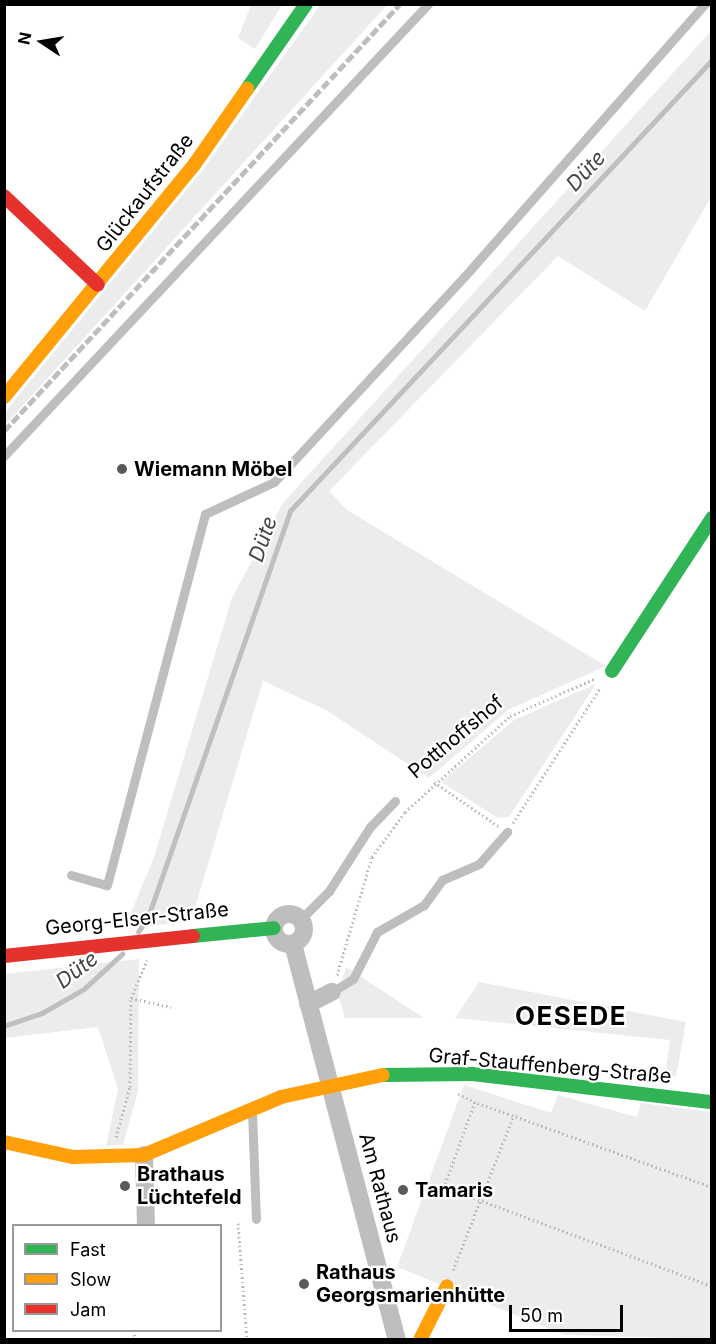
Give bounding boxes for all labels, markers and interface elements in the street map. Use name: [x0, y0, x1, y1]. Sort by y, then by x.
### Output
north arrow: [12, 12, 72, 72]
text: N: [13, 30, 35, 46]
street label: Glückaufstraße: [91, 129, 199, 257]
water label: Düte: [561, 145, 611, 197]
place label: Wiemann Möbel: [134, 457, 292, 481]
marker: Wiemann Möbel: [115, 462, 129, 476]
water label: Düte: [244, 513, 282, 565]
street label: Potthoffshof: [404, 690, 508, 784]
street label: Georg-Elser-Straße: [44, 897, 230, 941]
water label: Düte: [51, 946, 103, 994]
district label: OESEDE: [515, 1000, 627, 1032]
street label: Graf-Stauffenberg-Straße: [427, 1043, 673, 1089]
street label: Am Rathaus: [354, 1130, 406, 1246]
place label: Brathaus Lüchtefeld: [137, 1162, 241, 1209]
place label: Tamaris: [415, 1178, 493, 1202]
marker: Brathaus Lüchtefeld: [118, 1179, 132, 1193]
marker: Tamaris: [396, 1183, 410, 1197]
legend: [12, 1224, 222, 1332]
text: Fast: [70, 1239, 106, 1260]
place label: Rathaus Georgsmarienhütte: [316, 1260, 505, 1307]
text: Slow: [70, 1269, 111, 1290]
marker: Rathaus Georgsmarienhütte: [297, 1277, 311, 1291]
scale bar: [512, 1293, 626, 1331]
text: Jam: [70, 1299, 106, 1320]
text: 50 m: [520, 1305, 563, 1326]

